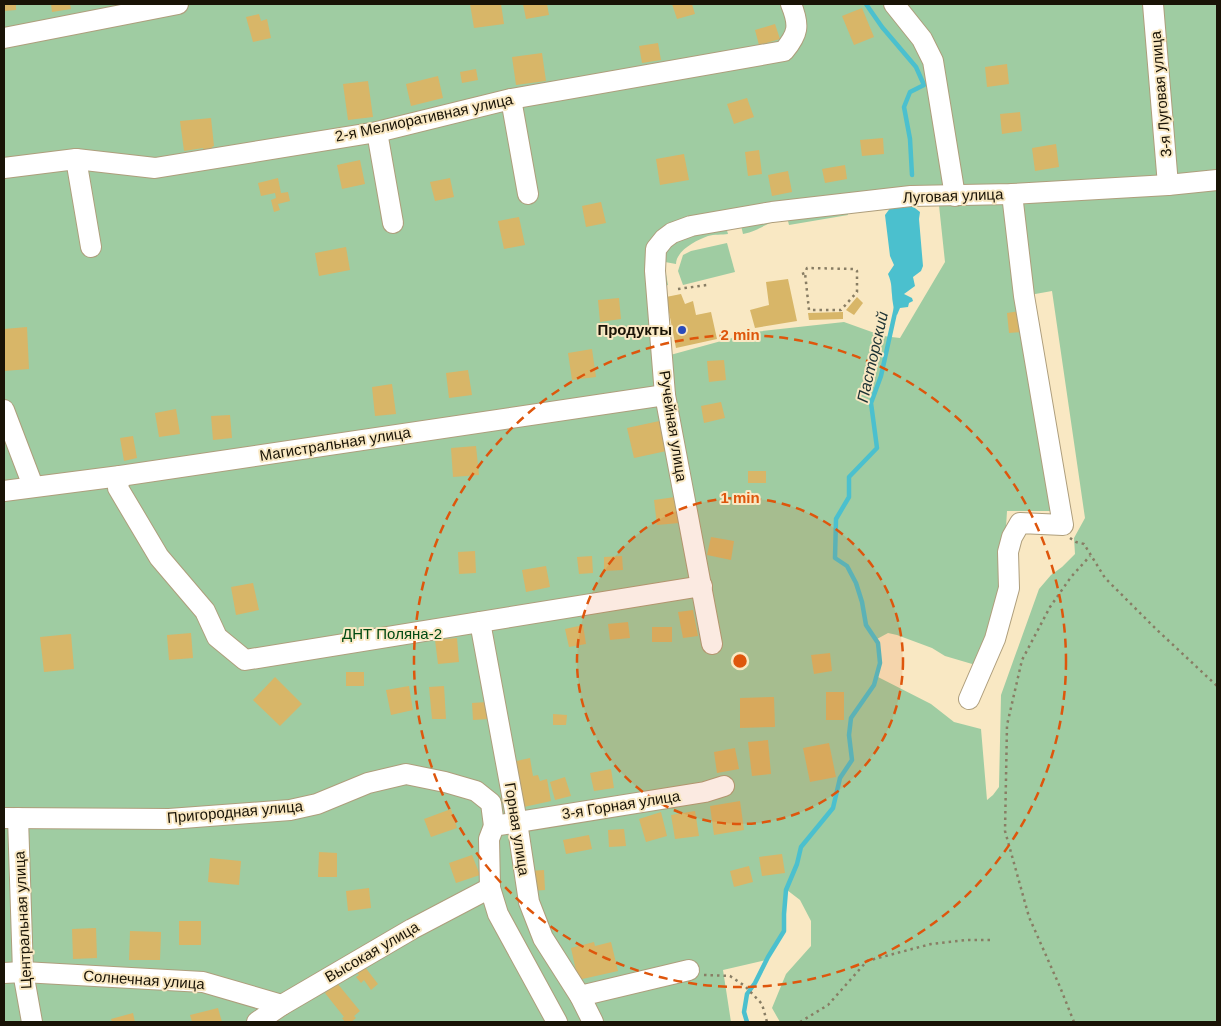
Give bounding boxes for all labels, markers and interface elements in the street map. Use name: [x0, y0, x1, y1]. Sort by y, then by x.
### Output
street label: 3-я Луговая улица: [1146, 30, 1174, 158]
street label: 2-я Мелиоративная улица: [333, 90, 515, 145]
street label: Луговая улица: [902, 185, 1004, 206]
water label: Пасторский: [854, 310, 891, 404]
place label: Продукты: [597, 321, 672, 338]
marker: Продукты: [676, 324, 688, 336]
text: 2 min: [720, 326, 760, 343]
street label: Ручейная улица: [656, 369, 691, 483]
street label: Магистральная улица: [258, 423, 412, 464]
text: 1 min: [720, 489, 760, 506]
park label: ДНТ Поляна-2: [342, 625, 442, 642]
centre of rings: [731, 652, 749, 670]
street label: Горная улица: [502, 781, 533, 877]
street label: 3-я Горная улица: [561, 787, 682, 822]
street label: Пригородная улица: [166, 797, 304, 826]
street label: Центральная улица: [10, 850, 35, 989]
street label: Высокая улица: [322, 917, 422, 985]
street label: Солнечная улица: [83, 967, 206, 992]

